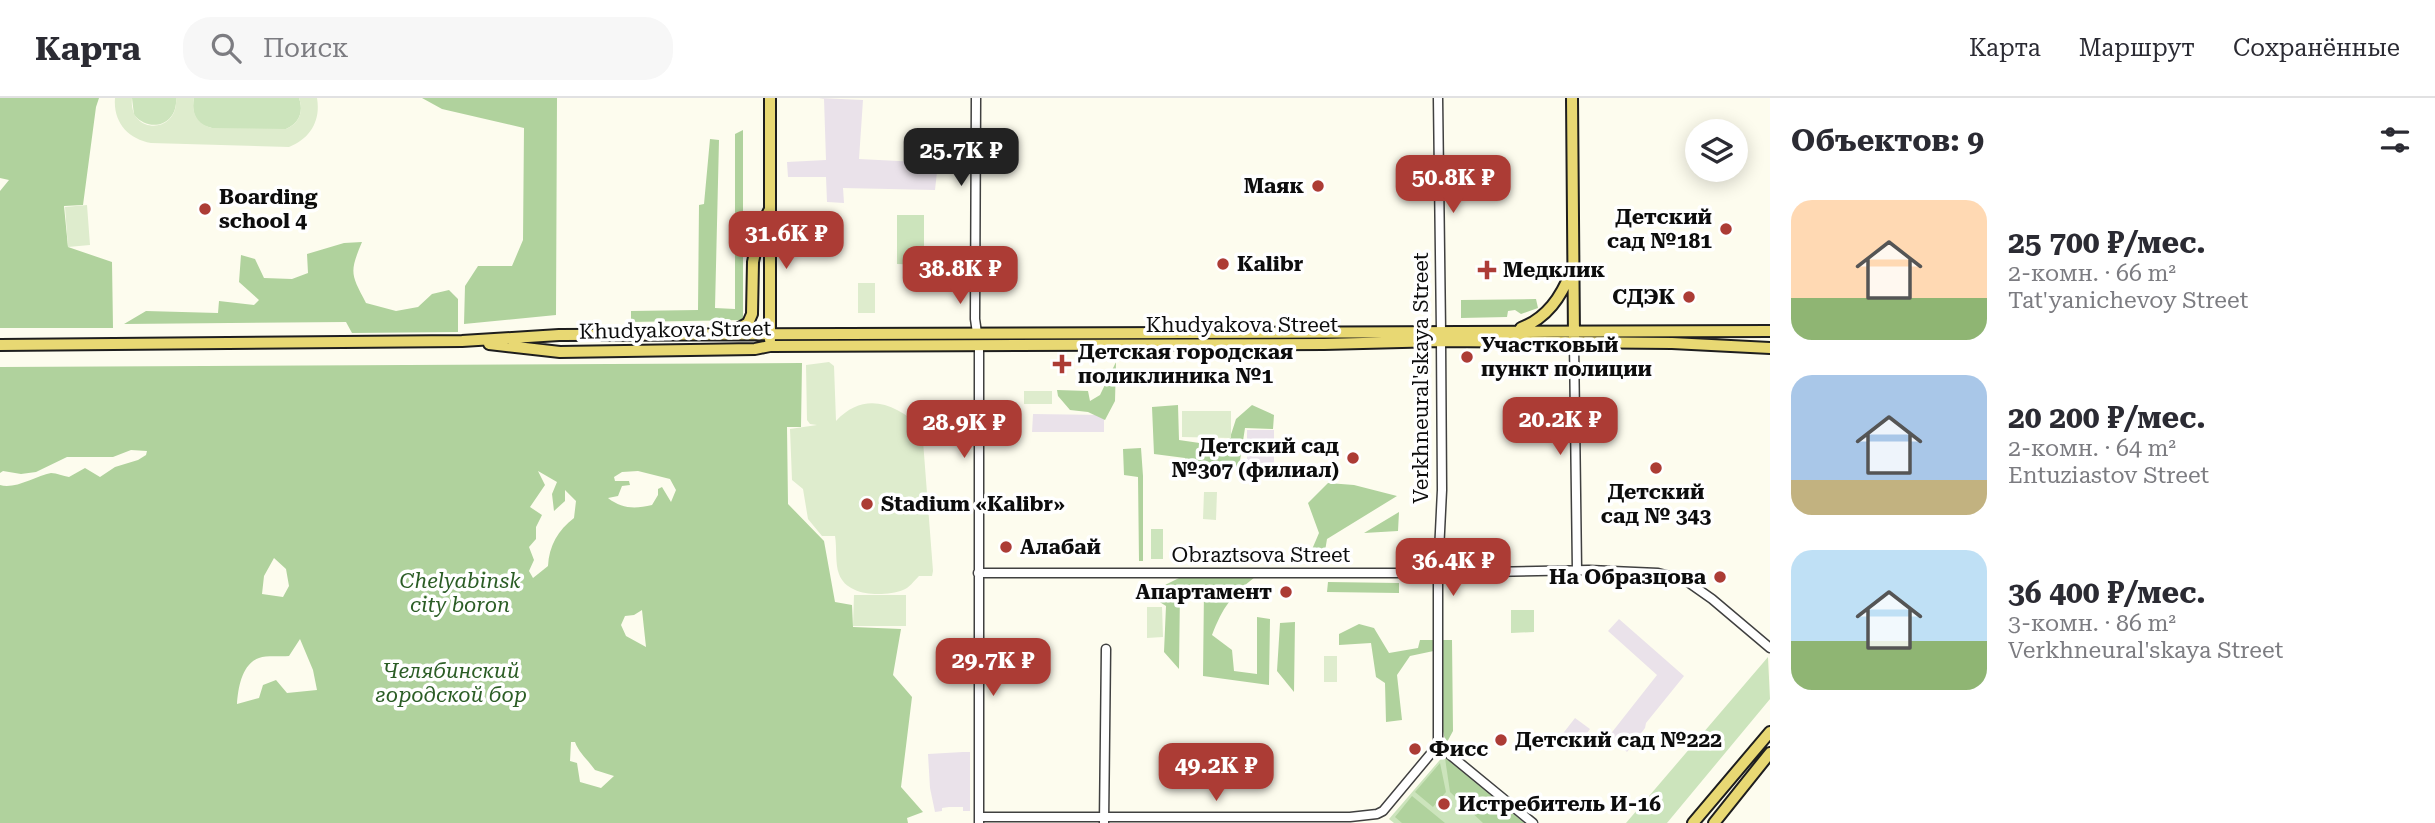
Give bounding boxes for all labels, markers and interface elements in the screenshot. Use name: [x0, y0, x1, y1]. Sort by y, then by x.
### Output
search box: [183, 17, 673, 80]
text: Карта: [35, 29, 141, 68]
icon: search: [207, 29, 245, 67]
text: Поиск: [263, 33, 349, 63]
text: Карта: [1969, 34, 2041, 62]
text: Маршрут: [2079, 34, 2195, 62]
text: Сохранённые: [2233, 34, 2400, 62]
map controls: [1685, 119, 1748, 182]
button: layers: [1685, 119, 1748, 182]
icon: filters: [2376, 121, 2414, 159]
text: Объектов: 9: [1791, 123, 1984, 158]
pin: 25.7K ₽: [896, 129, 1026, 188]
text: 25.7K ₽: [920, 137, 1002, 164]
pin: 50.8K ₽: [1388, 156, 1518, 215]
text: 50.8K ₽: [1412, 164, 1494, 191]
place label: Маяк: [1244, 174, 1305, 198]
marker: Маяк: [1310, 178, 1326, 194]
place label: Boarding school 4: [219, 185, 317, 233]
marker: Boarding school 4: [197, 201, 213, 217]
place label: Детский сад №181: [1607, 205, 1712, 253]
pin: 31.6K ₽: [721, 212, 851, 271]
text: 31.6K ₽: [745, 220, 827, 247]
marker: Детский сад №181: [1718, 221, 1734, 237]
text: 25 700 ₽/мес.: [2008, 225, 2206, 260]
icon: home: [1847, 228, 1931, 312]
pin: 38.8K ₽: [895, 246, 1025, 306]
place label: Kalibr: [1237, 252, 1304, 276]
street label: Verkhneural'skaya Street: [1409, 252, 1433, 504]
text: 38.8K ₽: [919, 255, 1001, 282]
marker: Kalibr: [1215, 256, 1231, 272]
place label: Медклик: [1503, 258, 1606, 282]
marker: Медклик: [1477, 260, 1497, 280]
text: 2-комн. · 66 m²: [2008, 260, 2176, 287]
place label: СДЭК: [1612, 285, 1675, 309]
text: Tat'yanichevoy Street: [2008, 287, 2248, 314]
marker: СДЭК: [1681, 289, 1697, 305]
street label: Khudyakova Street: [1146, 313, 1338, 337]
street label: Khudyakova Street: [579, 316, 772, 344]
place label: Участковый пункт полиции: [1481, 333, 1652, 381]
place label: Детская городская поликлиника №1: [1078, 340, 1293, 388]
marker: Участковый пункт полиции: [1459, 349, 1475, 365]
marker: Детская городская поликлиника №1: [1052, 354, 1072, 374]
pin: 20.2K ₽: [1495, 398, 1625, 457]
pin: 28.9K ₽: [899, 400, 1029, 460]
text: 20 200 ₽/мес.: [2008, 400, 2206, 435]
icon: home: [1847, 403, 1931, 487]
text: 20.2K ₽: [1519, 406, 1601, 433]
text: 28.9K ₽: [923, 409, 1005, 436]
place label: Детский сад №307 (филиал): [1171, 434, 1340, 482]
text: 2-комн. · 64 m²: [2008, 435, 2176, 462]
marker: Детский сад №307 (филиал): [1345, 450, 1361, 466]
marker: Детский сад № 343: [1648, 460, 1664, 476]
text: Entuziastov Street: [2008, 462, 2209, 489]
place label: Детский сад № 343: [1601, 480, 1711, 528]
place label: Stadium «Kalibr»: [881, 492, 1065, 516]
marker: Stadium «Kalibr»: [859, 496, 875, 512]
place label: Алабай: [1020, 535, 1101, 559]
pin: 36.4K ₽: [1388, 538, 1518, 598]
marker: Алабай: [998, 539, 1014, 555]
street label: Obraztsova Street: [1172, 543, 1351, 567]
text: 36.4K ₽: [1412, 547, 1494, 574]
place label: На Образцова: [1549, 565, 1707, 589]
park label: Chelyabinsk city boron: [399, 569, 521, 617]
marker: На Образцова: [1712, 569, 1728, 585]
text: 36 400 ₽/мес.: [2008, 575, 2206, 610]
icon: home: [1847, 578, 1931, 662]
place label: Апартамент: [1136, 580, 1272, 604]
marker: Апартамент: [1278, 584, 1294, 600]
text: 3-комн. · 86 m²: [2008, 610, 2176, 637]
text: Verkhneural'skaya Street: [2008, 637, 2283, 664]
pin: 29.7K ₽: [928, 638, 1058, 698]
text: 29.7K ₽: [952, 647, 1034, 674]
park label: Челябинский городской бор: [375, 659, 527, 707]
place label: Детский сад №222: [1515, 728, 1722, 752]
marker: Детский сад №222: [1493, 732, 1509, 748]
place label: Фисс: [1429, 737, 1488, 761]
marker: Фисс: [1407, 741, 1423, 757]
pin: 49.2K ₽: [1151, 744, 1281, 803]
text: 49.2K ₽: [1175, 752, 1257, 779]
place label: Истребитель И-16: [1458, 792, 1661, 816]
marker: Истребитель И-16: [1436, 796, 1452, 812]

